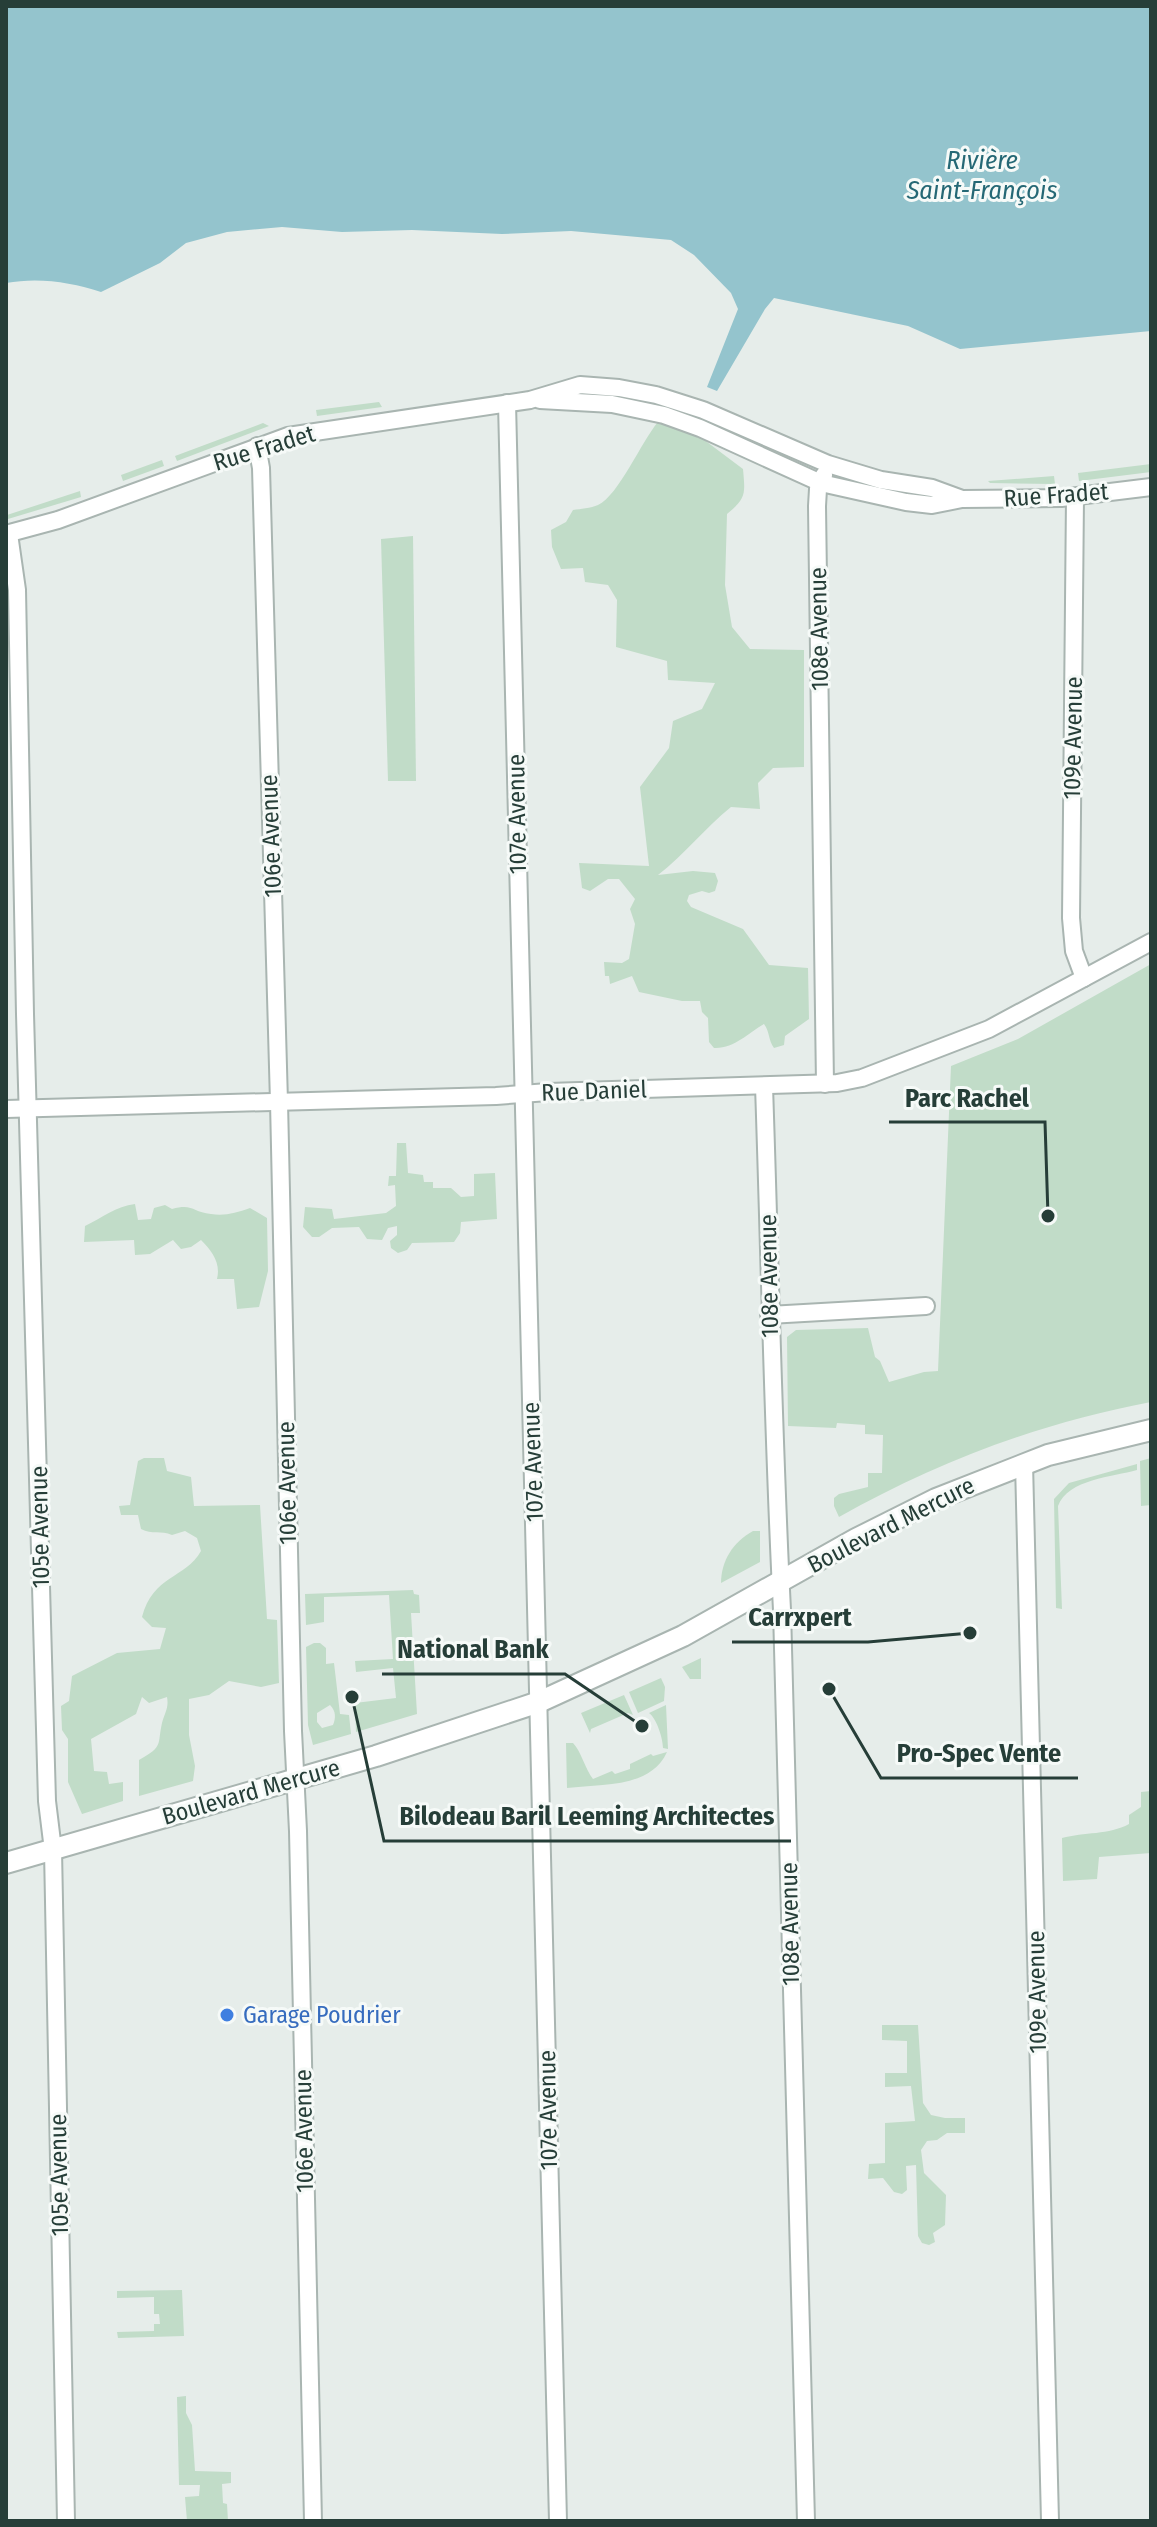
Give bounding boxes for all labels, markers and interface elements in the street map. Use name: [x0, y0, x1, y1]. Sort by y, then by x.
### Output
water label: Rivière Saint-François: [906, 145, 1057, 206]
street label: Rue Fradet: [210, 419, 318, 477]
street label: Rue Fradet: [1003, 477, 1109, 513]
street label: 108e Avenue: [804, 567, 834, 691]
street label: 109e Avenue: [1058, 676, 1088, 800]
street label: 107e Avenue: [502, 754, 532, 874]
street label: 106e Avenue: [255, 774, 287, 898]
callout: Parc Rachel: [889, 1072, 1045, 1122]
street label: Rue Daniel: [541, 1075, 647, 1107]
text: Parc Rachel: [905, 1083, 1030, 1114]
street label: 108e Avenue: [754, 1214, 784, 1338]
street label: 107e Avenue: [517, 1402, 549, 1522]
street label: 106e Avenue: [272, 1421, 302, 1545]
street label: 105e Avenue: [25, 1466, 55, 1588]
street label: Boulevard Mercure: [803, 1471, 979, 1579]
callout: Carrxpert: [732, 1592, 868, 1642]
text: Carrxpert: [748, 1602, 853, 1633]
callout: National Bank: [382, 1624, 565, 1674]
text: National Bank: [397, 1634, 549, 1665]
callout: Pro-Spec Vente: [881, 1728, 1078, 1778]
text: Pro-Spec Vente: [897, 1738, 1061, 1769]
street label: Boulevard Mercure: [159, 1753, 343, 1831]
callout: Bilodeau Baril Leeming Architectes: [384, 1791, 791, 1841]
text: Bilodeau Baril Leeming Architectes: [400, 1801, 774, 1832]
street label: 108e Avenue: [775, 1862, 805, 1986]
street label: 109e Avenue: [1022, 1930, 1052, 2054]
place label: Garage Poudrier: [243, 2001, 401, 2029]
marker: Garage Poudrier: [218, 2006, 236, 2024]
street label: 107e Avenue: [533, 2050, 563, 2170]
street label: 106e Avenue: [289, 2069, 319, 2193]
street label: 105e Avenue: [44, 2114, 74, 2236]

